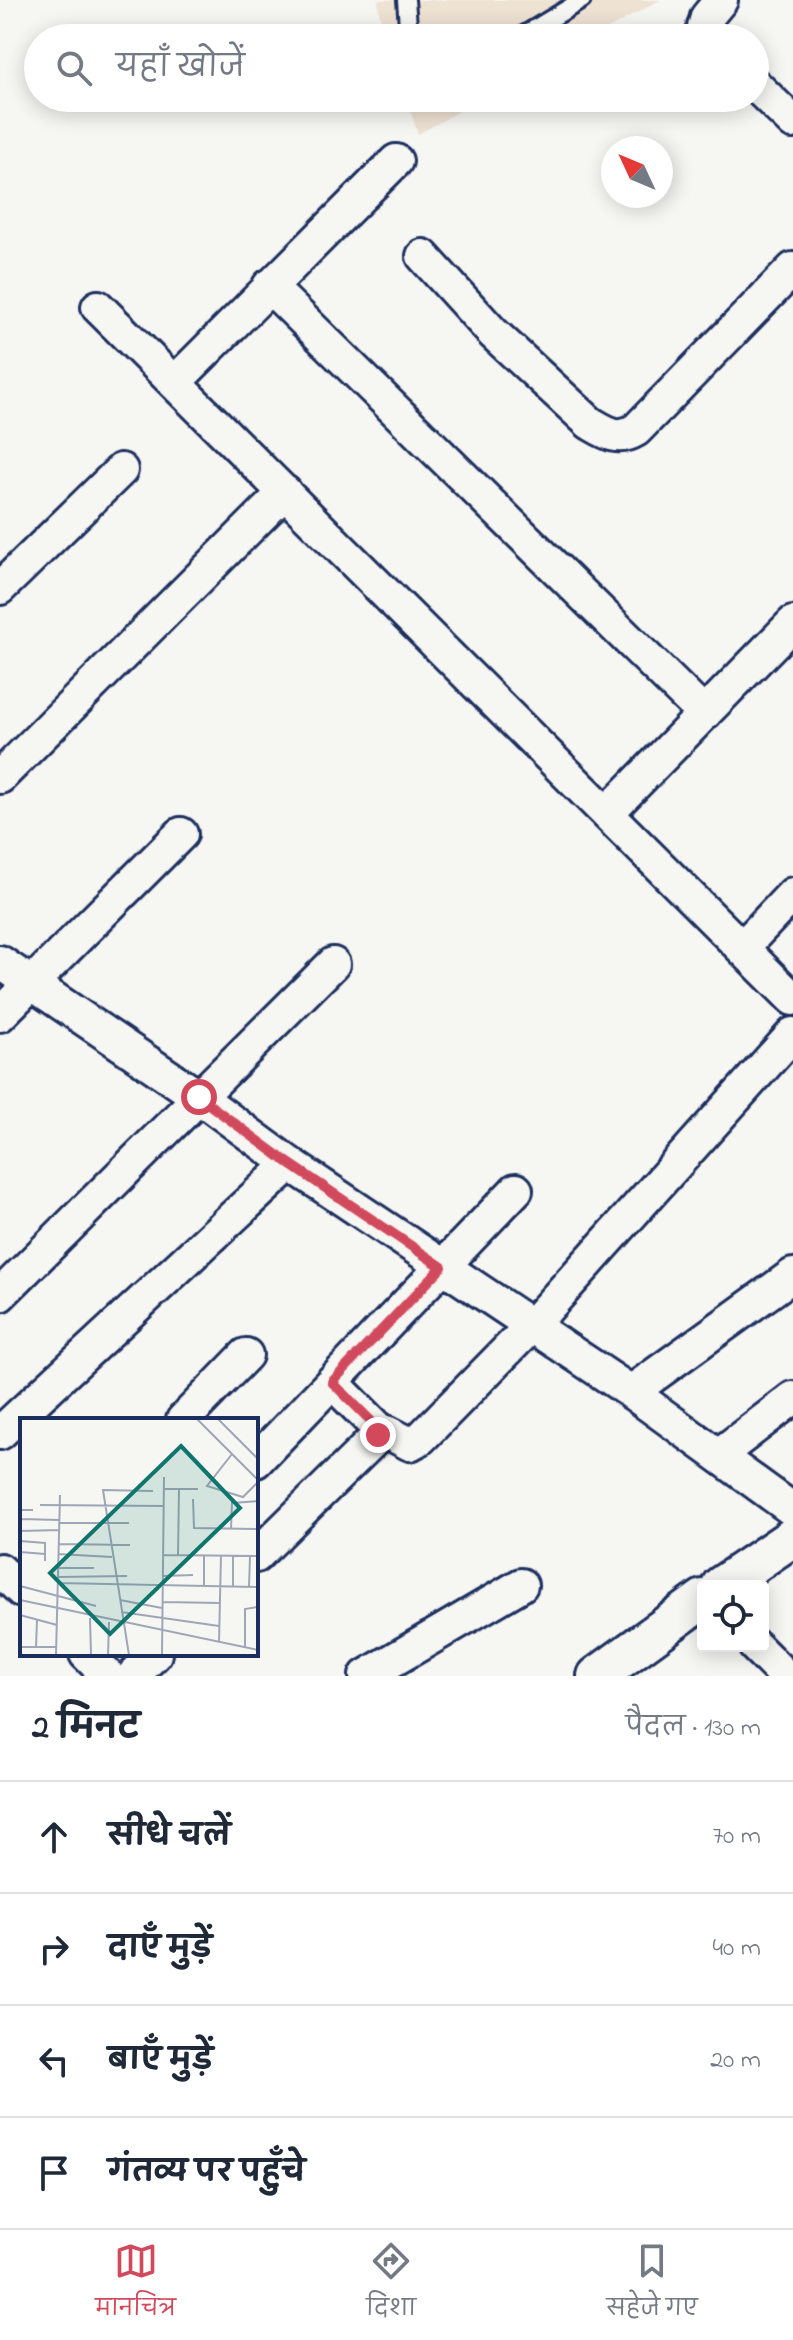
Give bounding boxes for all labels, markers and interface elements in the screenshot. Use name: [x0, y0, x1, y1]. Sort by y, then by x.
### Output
search box: [24, 24, 769, 112]
icon: search: [52, 46, 96, 90]
text: यहाँ खोजें: [116, 47, 245, 91]
north arrow: [601, 136, 673, 208]
route start: [181, 1079, 217, 1115]
route end: [360, 1417, 396, 1453]
inset map: [20, 1418, 258, 1656]
map controls: [697, 1580, 769, 1652]
button: locate: [697, 1580, 769, 1652]
text: 2 मिनट: [32, 1704, 140, 1754]
text: पैदल · 130 m: [625, 1710, 761, 1748]
icon: ahead: [32, 1815, 76, 1859]
text: सीधे चलें: [108, 1816, 231, 1860]
text: 70 m: [712, 1818, 761, 1856]
icon: right: [32, 1927, 76, 1971]
text: दाएँ मुड़ें: [108, 1928, 212, 1972]
text: 40 m: [712, 1930, 761, 1968]
icon: left: [32, 2039, 76, 2083]
text: बाएँ मुड़ें: [108, 2040, 213, 2084]
text: 20 m: [710, 2042, 761, 2080]
icon: arrive: [32, 2151, 76, 2195]
text: गंतव्य पर पहुँचे: [108, 2152, 305, 2196]
tab: मानचित्र: [95, 2239, 176, 2332]
tab: दिशा: [366, 2239, 416, 2332]
tab: सहेजे गए: [607, 2239, 698, 2332]

